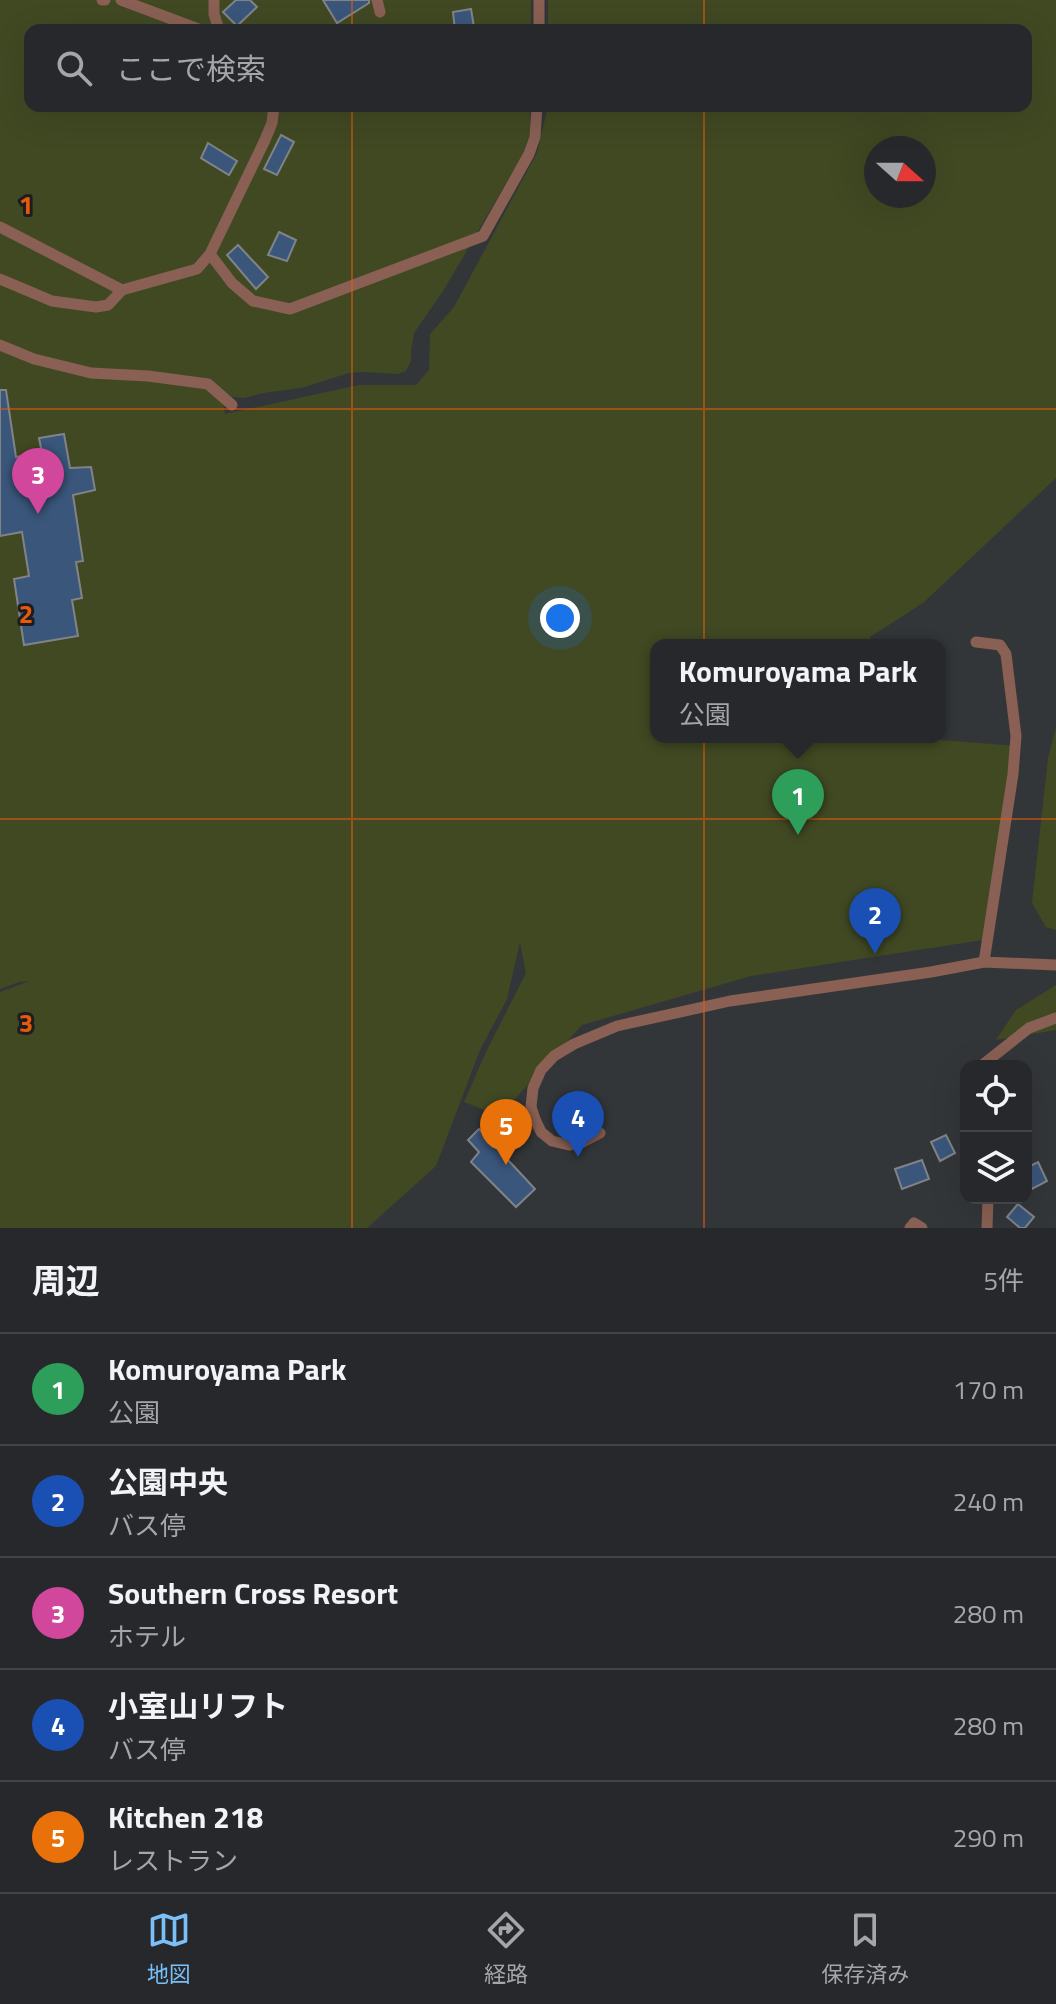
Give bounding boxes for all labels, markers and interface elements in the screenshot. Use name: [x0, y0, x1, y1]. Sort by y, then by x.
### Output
search box: [24, 24, 1032, 112]
icon: search: [52, 46, 96, 90]
text: ここで検索: [116, 46, 266, 92]
north arrow: [864, 136, 936, 208]
text: 1: [19, 185, 33, 224]
pin: 3: [12, 448, 64, 514]
text: 2: [19, 594, 33, 633]
your location: [540, 598, 580, 638]
popup: [650, 639, 946, 743]
text: Komuroyama Park: [679, 648, 917, 694]
text: 公園: [679, 695, 731, 734]
pin: 1: [772, 769, 824, 835]
pin: 2: [849, 888, 901, 954]
text: 3: [19, 1003, 33, 1042]
map controls: [960, 1060, 1032, 1204]
button: locate: [960, 1060, 1032, 1132]
pin: 4: [552, 1091, 604, 1157]
pin: 5: [480, 1099, 532, 1165]
button: layers: [960, 1132, 1032, 1204]
text: 周辺: [32, 1254, 100, 1306]
text: 5件: [983, 1261, 1024, 1300]
text: Komuroyama Park: [108, 1346, 347, 1392]
text: 1: [51, 1370, 65, 1409]
text: 170 m: [953, 1370, 1024, 1409]
text: 公園: [108, 1393, 160, 1432]
text: 公園中央: [108, 1459, 228, 1505]
text: 2: [51, 1482, 65, 1521]
text: 240 m: [953, 1482, 1024, 1521]
text: バス停: [108, 1506, 186, 1545]
text: Southern Cross Resort: [108, 1570, 398, 1616]
text: 3: [51, 1594, 65, 1633]
text: 280 m: [953, 1594, 1024, 1633]
text: ホテル: [108, 1617, 186, 1656]
text: 小室山リフト: [108, 1683, 288, 1729]
text: 4: [51, 1706, 65, 1745]
text: 280 m: [953, 1706, 1024, 1745]
text: バス停: [108, 1730, 186, 1769]
text: Kitchen 218: [108, 1794, 263, 1840]
text: 5: [51, 1818, 65, 1857]
text: 290 m: [953, 1818, 1024, 1857]
text: レストラン: [108, 1841, 238, 1880]
tab: 地図: [147, 1908, 191, 1991]
tab: 経路: [484, 1908, 528, 1991]
tab: 保存済み: [821, 1908, 909, 1991]

